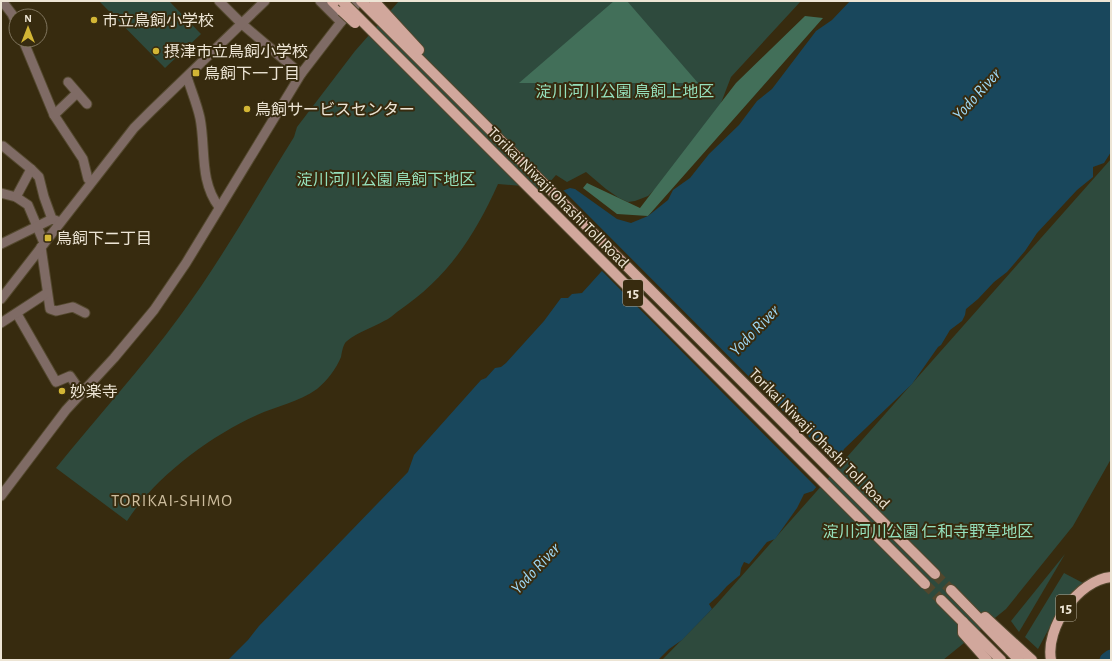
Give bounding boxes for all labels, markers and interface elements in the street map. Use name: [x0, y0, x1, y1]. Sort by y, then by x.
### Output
north arrow: [8, 8, 48, 48]
place label: 市立鳥飼小学校: [102, 12, 214, 29]
text: N: [24, 13, 32, 24]
marker: 市立鳥飼小学校: [89, 15, 99, 25]
place label: 摂津市立鳥飼小学校: [164, 43, 308, 60]
marker: 摂津市立鳥飼小学校: [151, 46, 161, 56]
place label: 鳥飼下一丁目: [204, 65, 300, 82]
water label: Yodo River: [949, 65, 1004, 123]
marker: 鳥飼下一丁目: [191, 68, 201, 78]
park label: 淀川河川公園 鳥飼上地区: [536, 83, 714, 100]
place label: 鳥飼サービスセンター: [255, 101, 415, 118]
marker: 鳥飼サービスセンター: [242, 104, 252, 114]
street label: Torikai Niwaji Ohashi Toll Road: [484, 124, 632, 272]
park label: 淀川河川公園 鳥飼下地区: [297, 171, 475, 188]
place label: 鳥飼下二丁目: [56, 230, 152, 247]
marker: 鳥飼下二丁目: [43, 233, 53, 243]
road number: 15: [623, 280, 643, 306]
water label: Yodo River: [726, 302, 783, 359]
street label: Torikai Niwaji Ohashi Toll Road: [745, 365, 893, 513]
place label: 妙楽寺: [70, 383, 118, 400]
marker: 妙楽寺: [57, 386, 67, 396]
district label: TORIKAI-SHIMO: [111, 492, 233, 509]
park label: 淀川河川公園 仁和寺野草地区: [823, 523, 1033, 540]
water label: Yodo River: [508, 539, 563, 597]
road number: 15: [1056, 595, 1076, 621]

